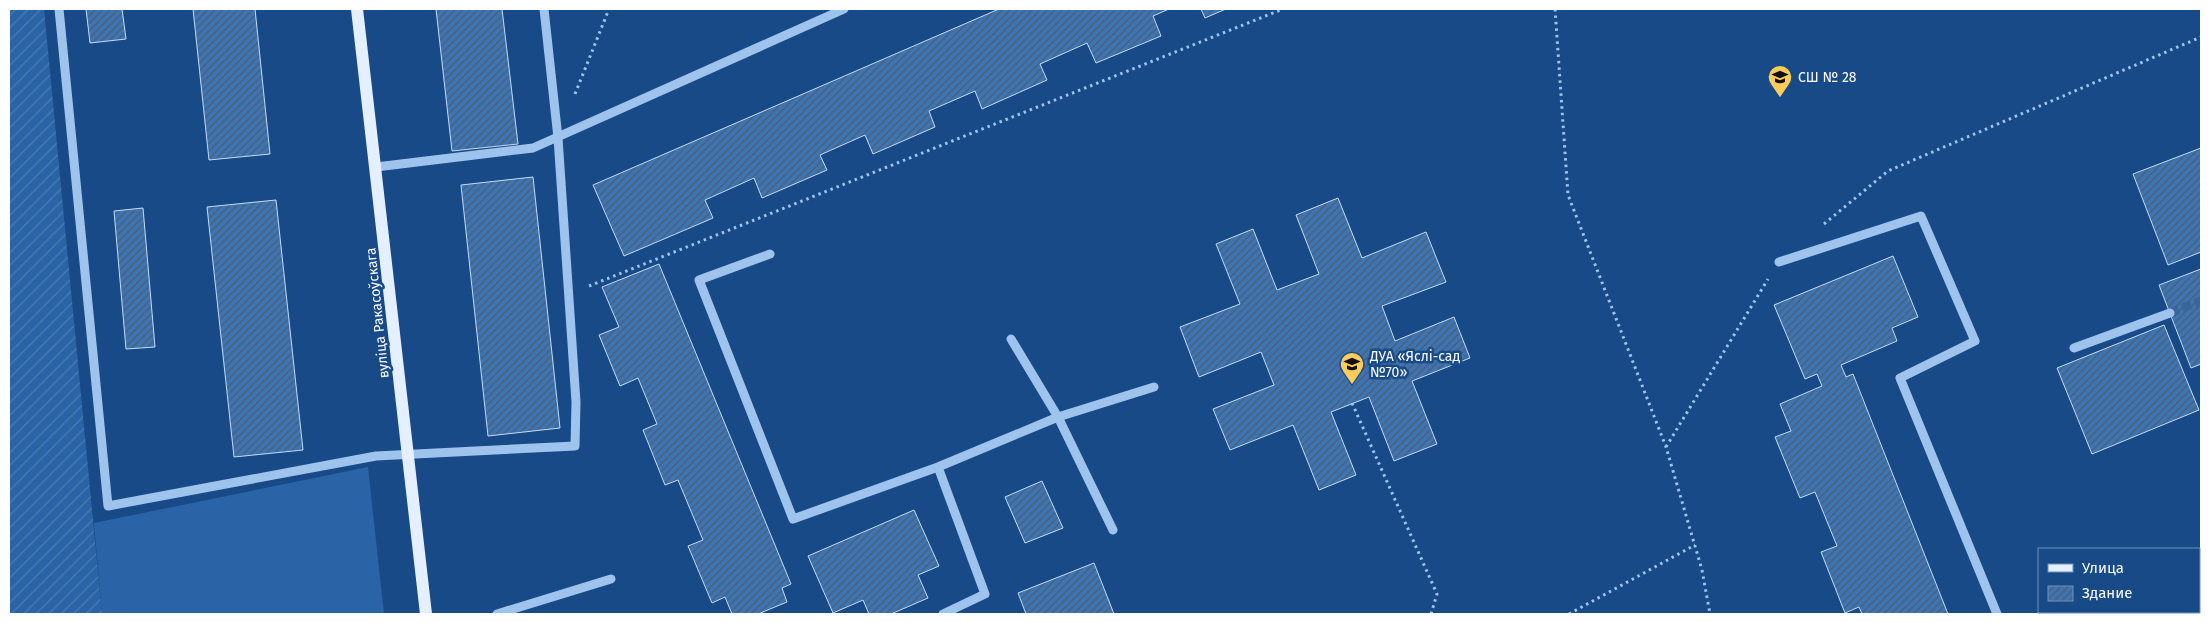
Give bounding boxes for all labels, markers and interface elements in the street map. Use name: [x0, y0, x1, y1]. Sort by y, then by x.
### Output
school or university icon: СШ № 28: [1767, 64, 1793, 98]
place label: СШ № 28: [1798, 69, 1857, 86]
street label: вуліца Ракасоўскага: [362, 247, 393, 379]
place label: ДУА «Яслі-сад №70»: [1369, 348, 1460, 381]
school or university icon: ДУА «Яслі-сад №70»: [1339, 351, 1365, 385]
legend: [2038, 548, 2200, 613]
text: Улица: [2082, 559, 2124, 577]
text: Здание: [2082, 584, 2132, 602]

